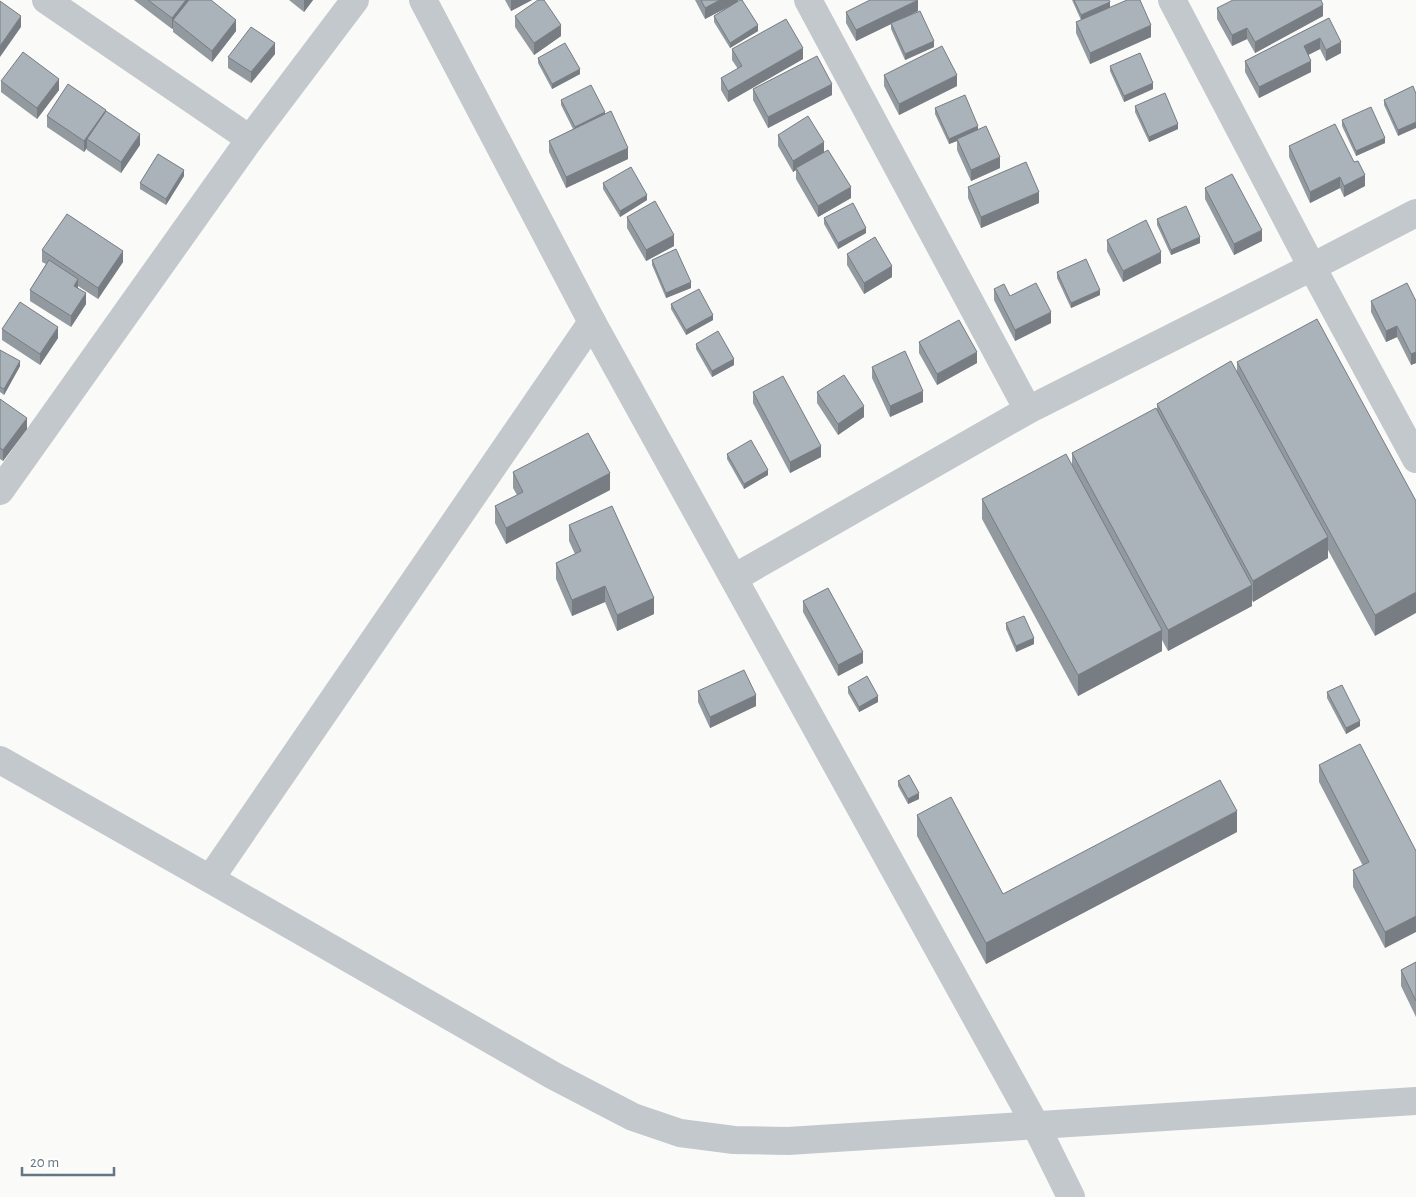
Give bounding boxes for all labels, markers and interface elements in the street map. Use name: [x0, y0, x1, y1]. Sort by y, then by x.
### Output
scale bar: [22, 1144, 115, 1176]
text: 20 m: [30, 1155, 59, 1170]

